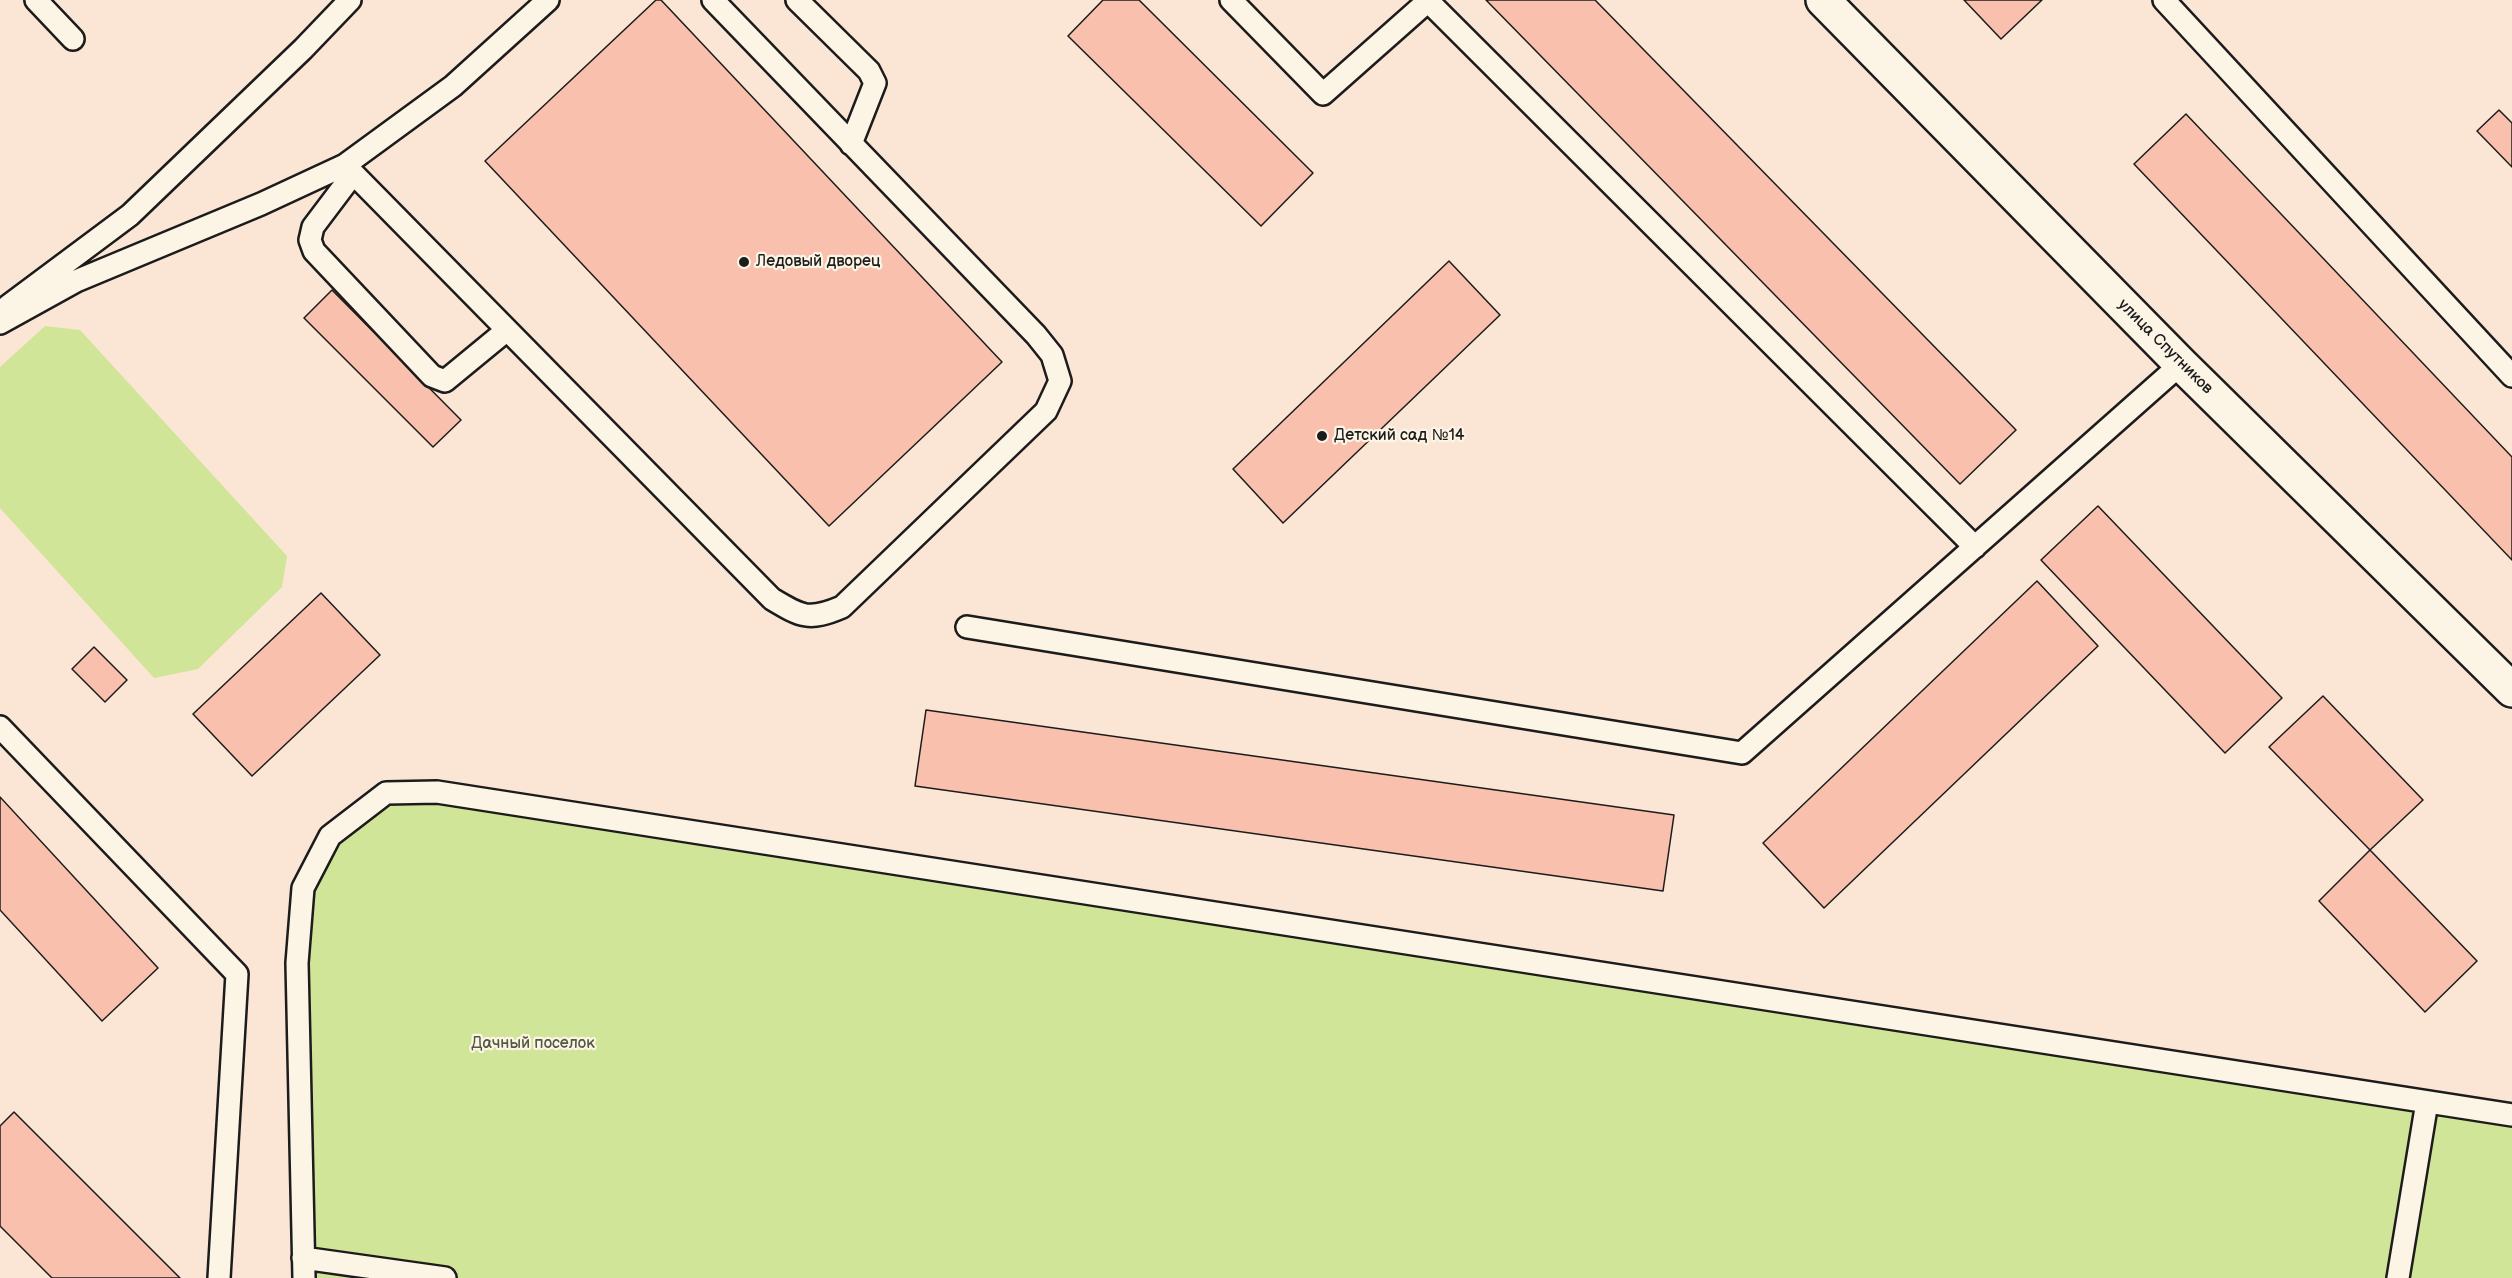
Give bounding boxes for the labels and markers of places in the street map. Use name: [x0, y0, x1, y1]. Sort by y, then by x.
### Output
place label: Ледовый дворец: [756, 252, 880, 272]
marker: Ледовый дворец: [737, 255, 751, 269]
place label: Детский сад №14: [1334, 426, 1465, 446]
marker: Детский сад №14: [1315, 429, 1329, 443]

